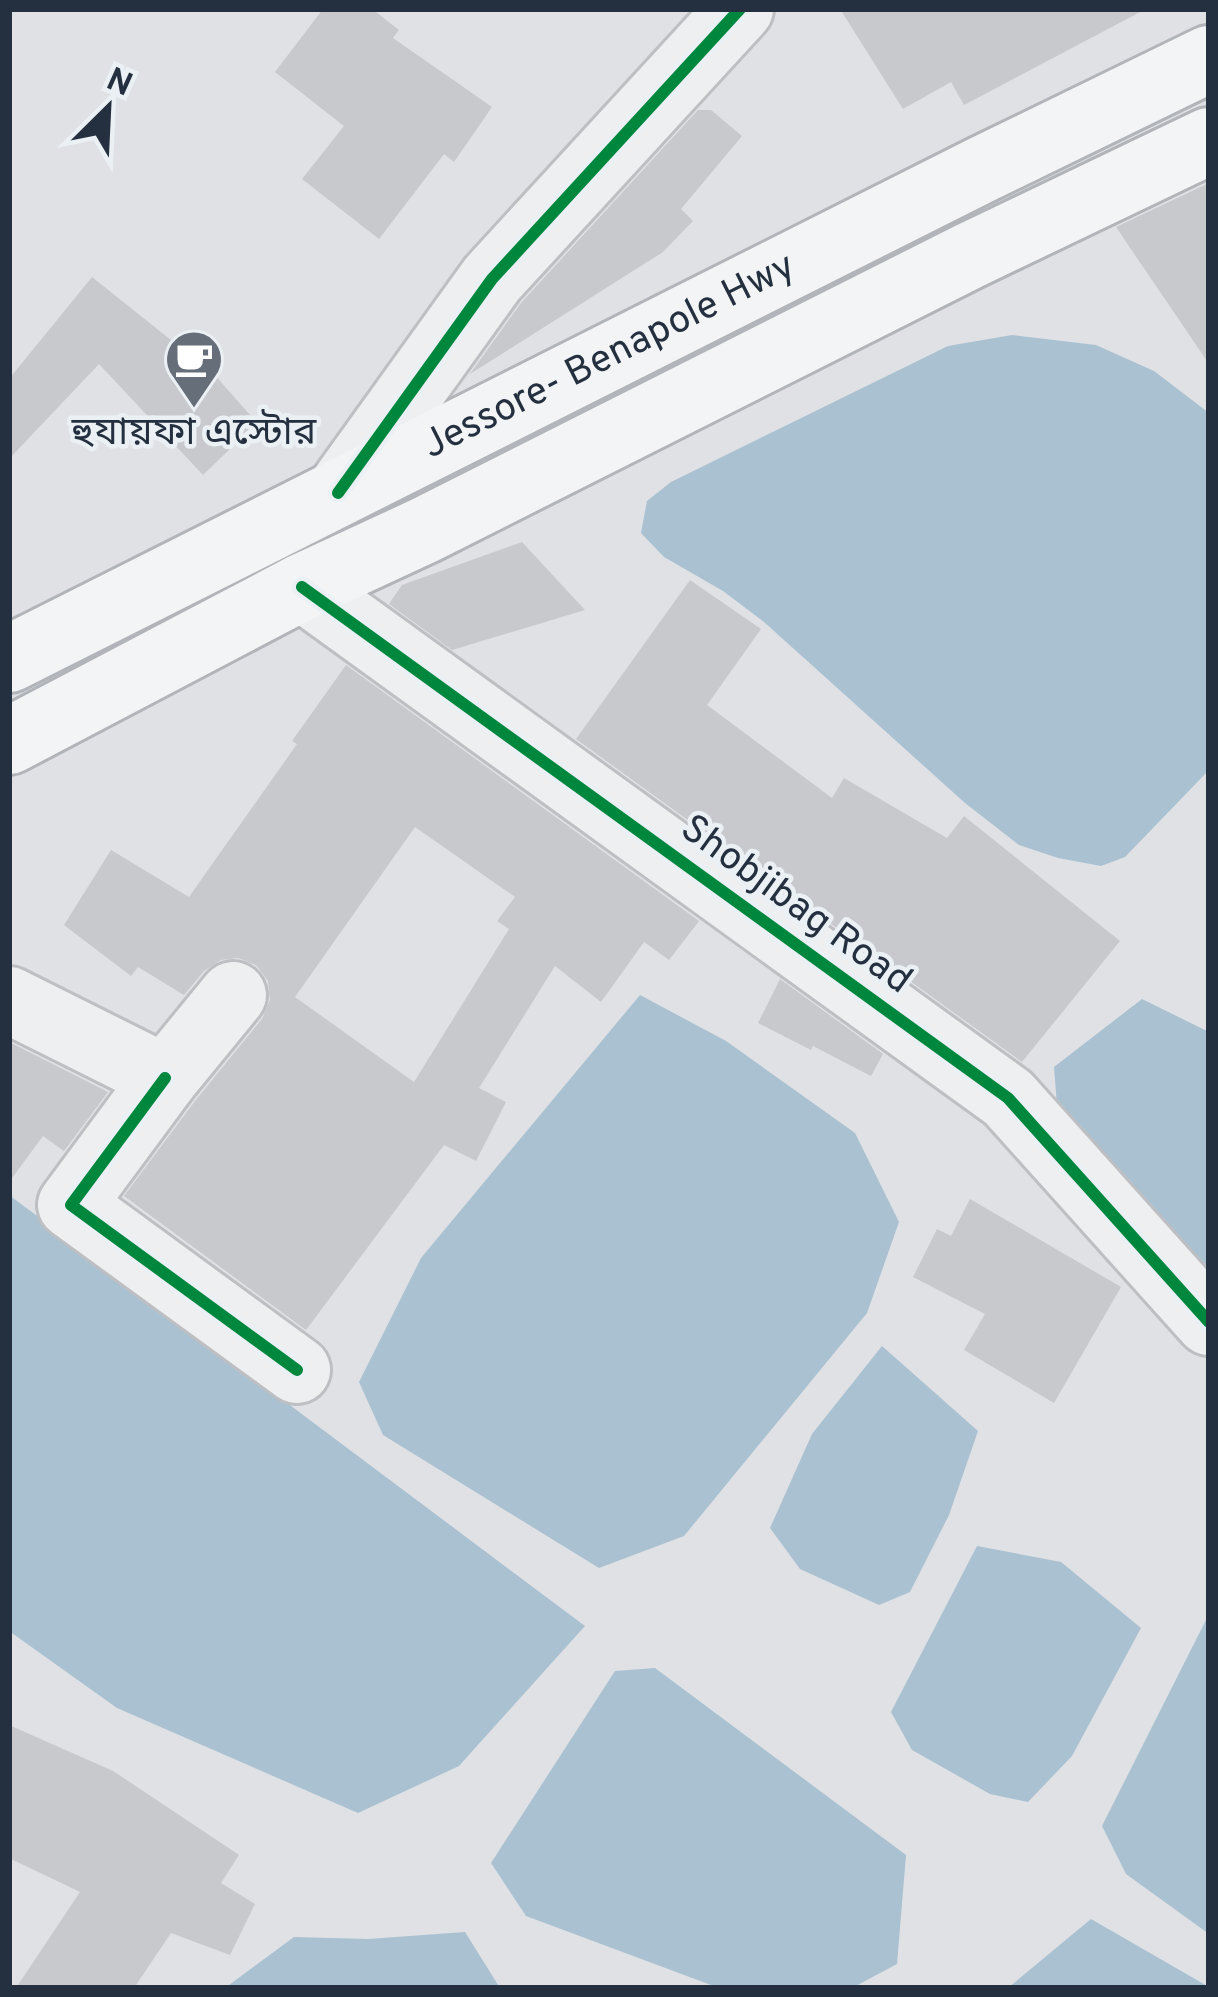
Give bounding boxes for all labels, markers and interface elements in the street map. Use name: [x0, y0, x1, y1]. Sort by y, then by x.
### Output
north arrow: [48, 48, 168, 168]
text: N: [99, 60, 138, 108]
street label: Jessore- Benapole Hwy: [415, 243, 804, 471]
cafe icon: হুযায়ফা এস্টোর: [163, 328, 225, 410]
place label: হুযায়ফা এস্টোর: [71, 409, 317, 459]
street label: Shobjibag Road: [670, 806, 920, 1006]

